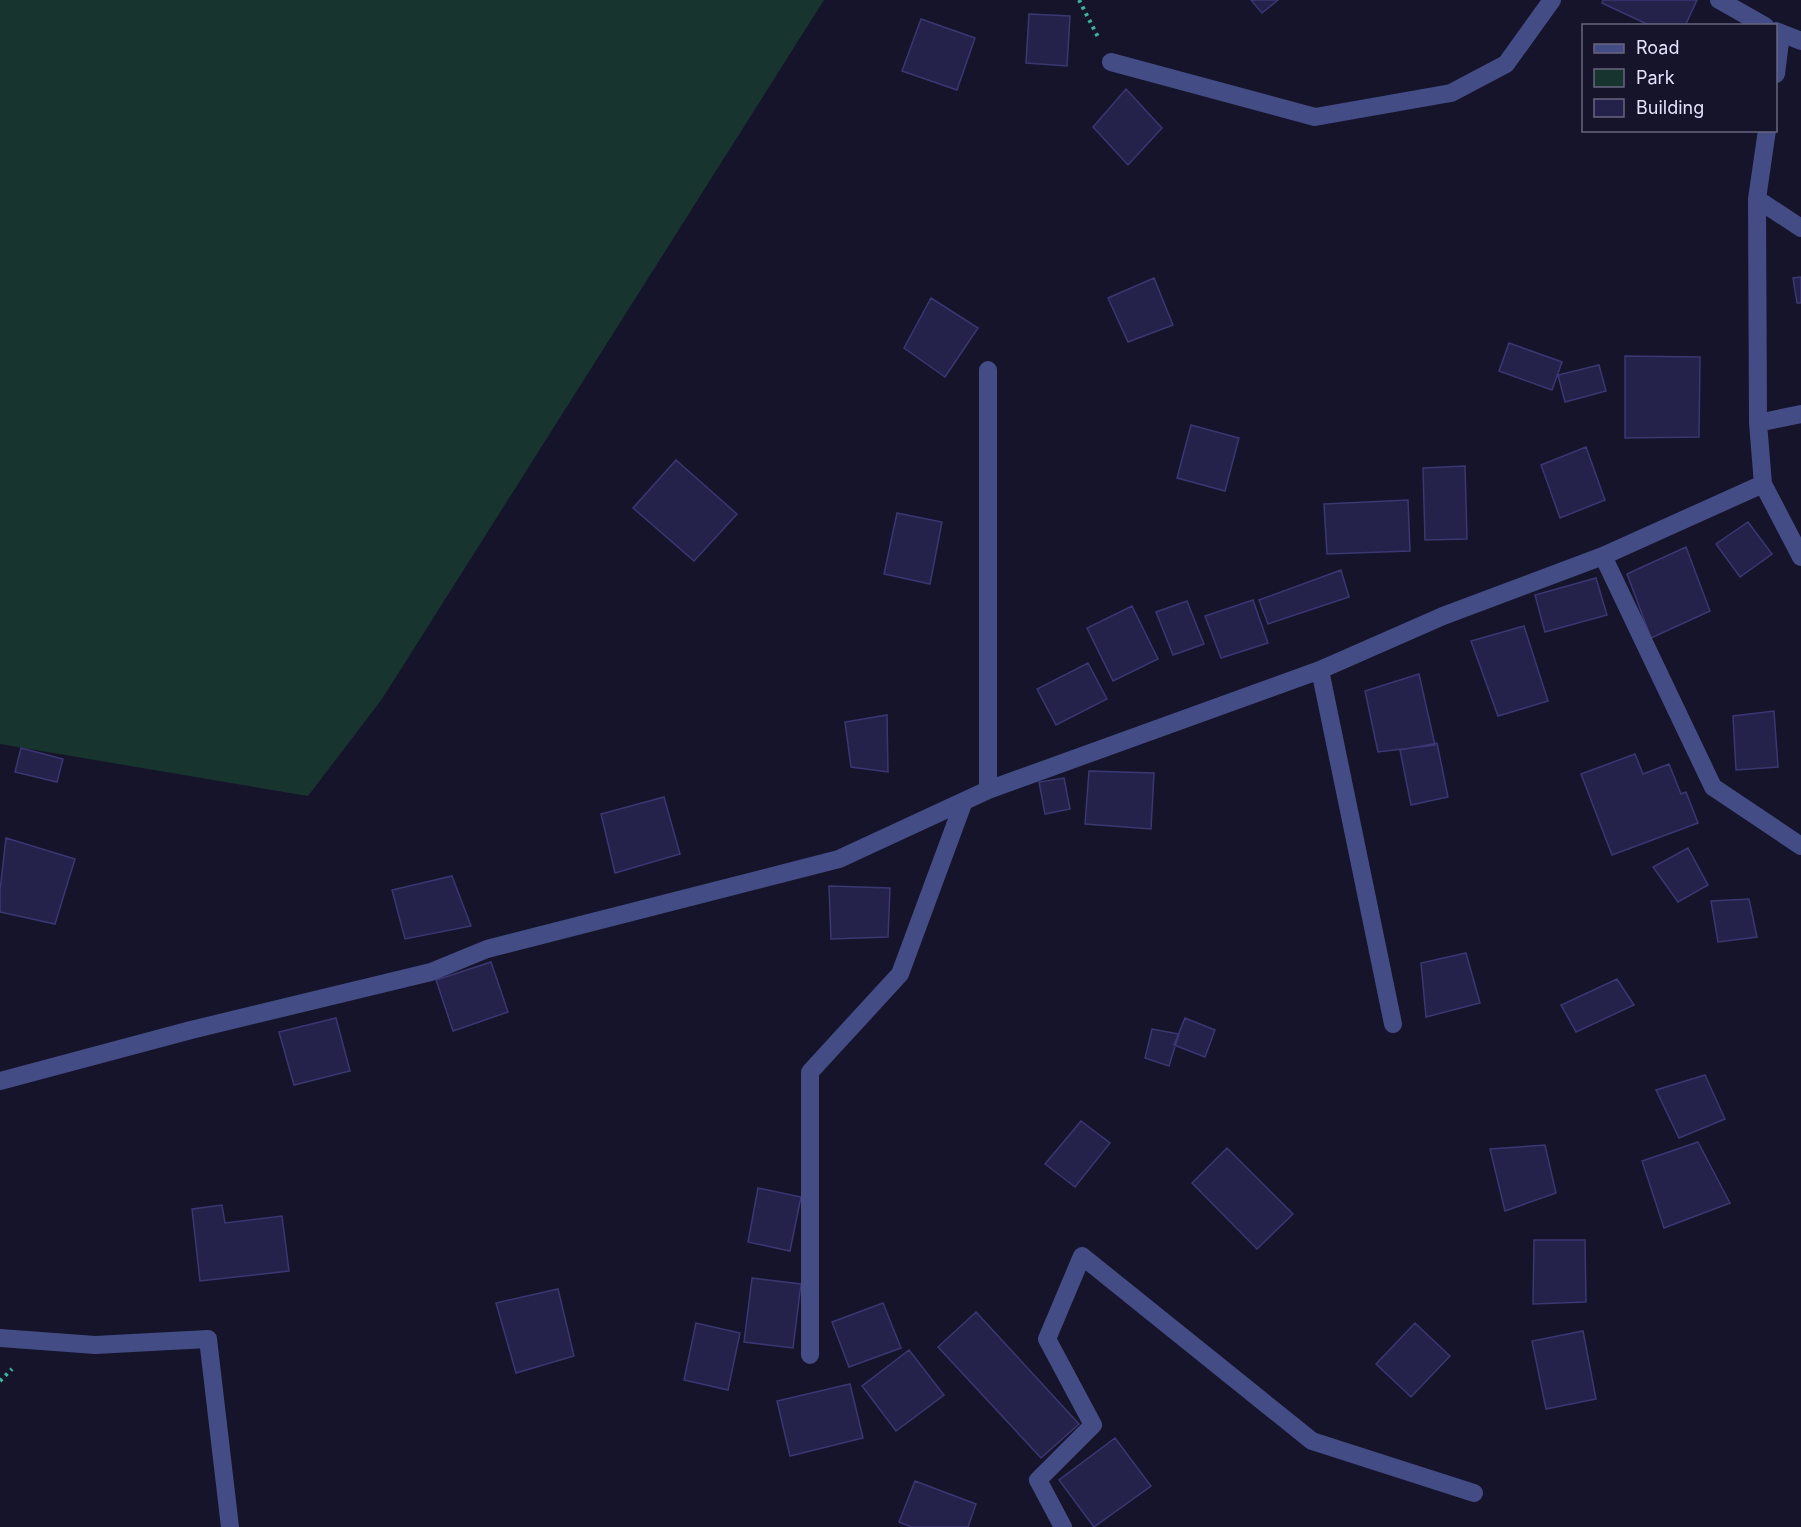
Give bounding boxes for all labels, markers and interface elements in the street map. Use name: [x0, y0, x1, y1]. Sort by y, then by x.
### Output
legend: [1582, 24, 1777, 132]
text: Road: [1636, 37, 1679, 58]
text: Park: [1636, 67, 1675, 88]
text: Building: [1636, 97, 1704, 118]

